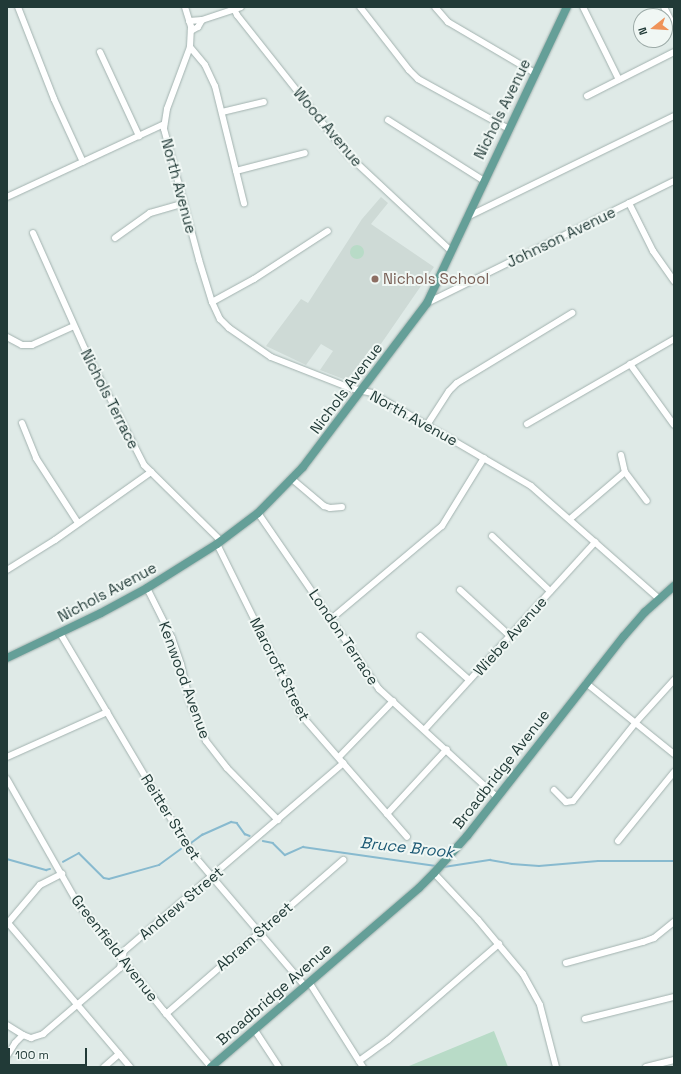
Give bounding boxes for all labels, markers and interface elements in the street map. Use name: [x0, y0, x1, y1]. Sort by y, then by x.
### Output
north arrow: [633, 8, 673, 48]
text: N: [635, 26, 650, 37]
street label: Nichols Avenue: [470, 56, 534, 162]
street label: Wood Avenue: [290, 84, 366, 170]
street label: North Avenue: [158, 136, 200, 236]
street label: Johnson Avenue: [503, 203, 619, 271]
place label: Nichols School: [383, 270, 489, 288]
marker: Nichols School: [370, 274, 380, 284]
street label: Nichols Avenue: [306, 339, 386, 437]
street label: Nichols Terrace: [77, 346, 143, 452]
street label: North Avenue: [367, 386, 461, 450]
street label: Nichols Avenue: [54, 558, 160, 626]
street label: London Terrace: [305, 585, 383, 689]
street label: Wiebe Avenue: [470, 592, 550, 680]
street label: Marcroft Street: [246, 614, 314, 724]
street label: Kenwood Avenue: [155, 619, 215, 741]
street label: Broadbridge Avenue: [449, 706, 553, 832]
street label: Reitter Street: [137, 771, 205, 863]
water label: Bruce Brook: [359, 834, 455, 862]
street label: Andrew Street: [135, 863, 227, 943]
street label: Greenfield Avenue: [68, 891, 162, 1005]
street label: Abram Street: [212, 898, 296, 974]
street label: Broadbridge Avenue: [213, 939, 335, 1049]
scale bar: [10, 1040, 89, 1066]
text: 100 m: [15, 1047, 49, 1063]

